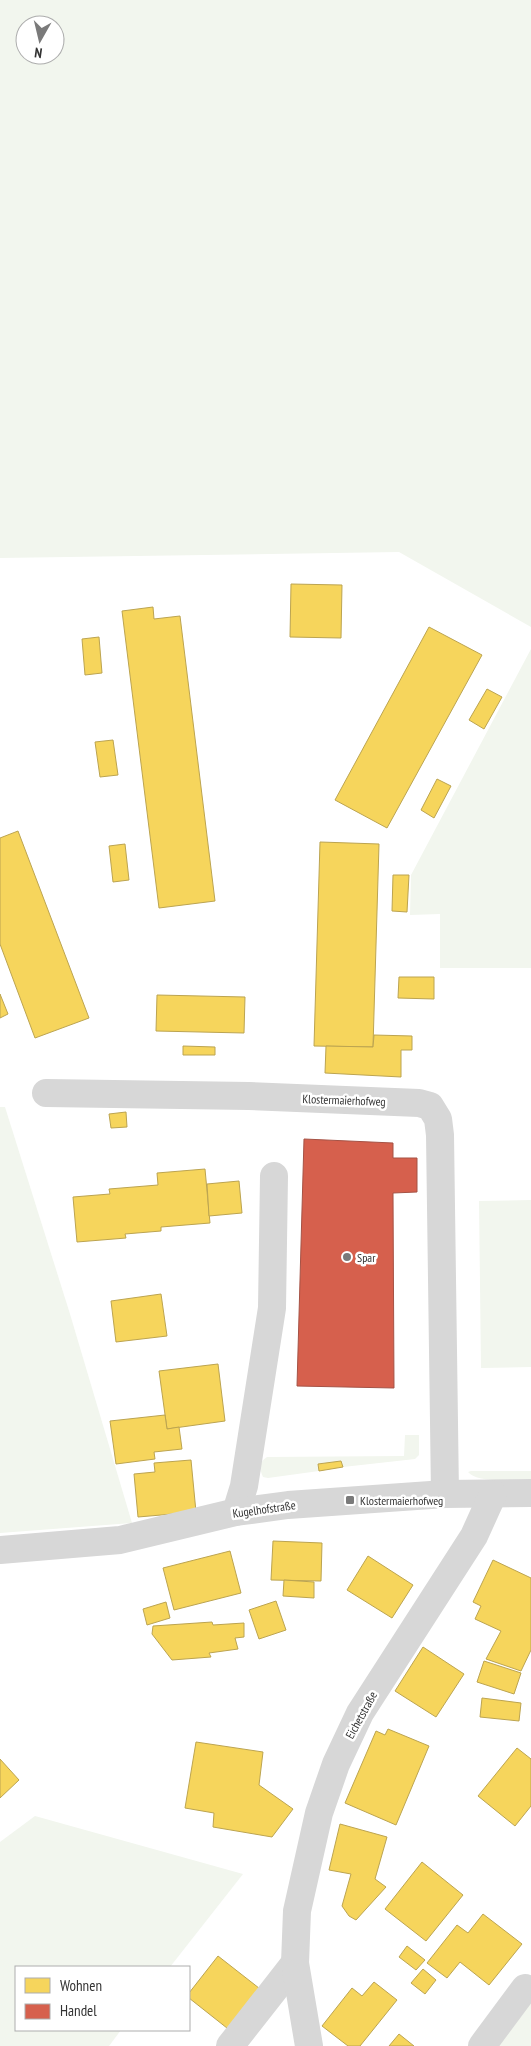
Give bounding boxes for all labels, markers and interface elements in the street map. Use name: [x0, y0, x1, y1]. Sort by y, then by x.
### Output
north arrow: [15, 15, 65, 65]
text: N: [33, 43, 43, 62]
street label: Klostermaierhofweg: [302, 1091, 386, 1109]
place label: Spar: [357, 1250, 376, 1265]
marker: Spar: [341, 1251, 353, 1263]
place label: Klostermaierhofweg: [360, 1493, 443, 1508]
marker: Klostermaierhofweg: [344, 1494, 356, 1506]
street label: Kugelhofstraße: [232, 1497, 297, 1521]
street label: Eichetstraße: [342, 1689, 380, 1741]
legend: [15, 1966, 190, 2031]
text: Wohnen: [60, 1976, 102, 1995]
text: Handel: [60, 2001, 97, 2020]

